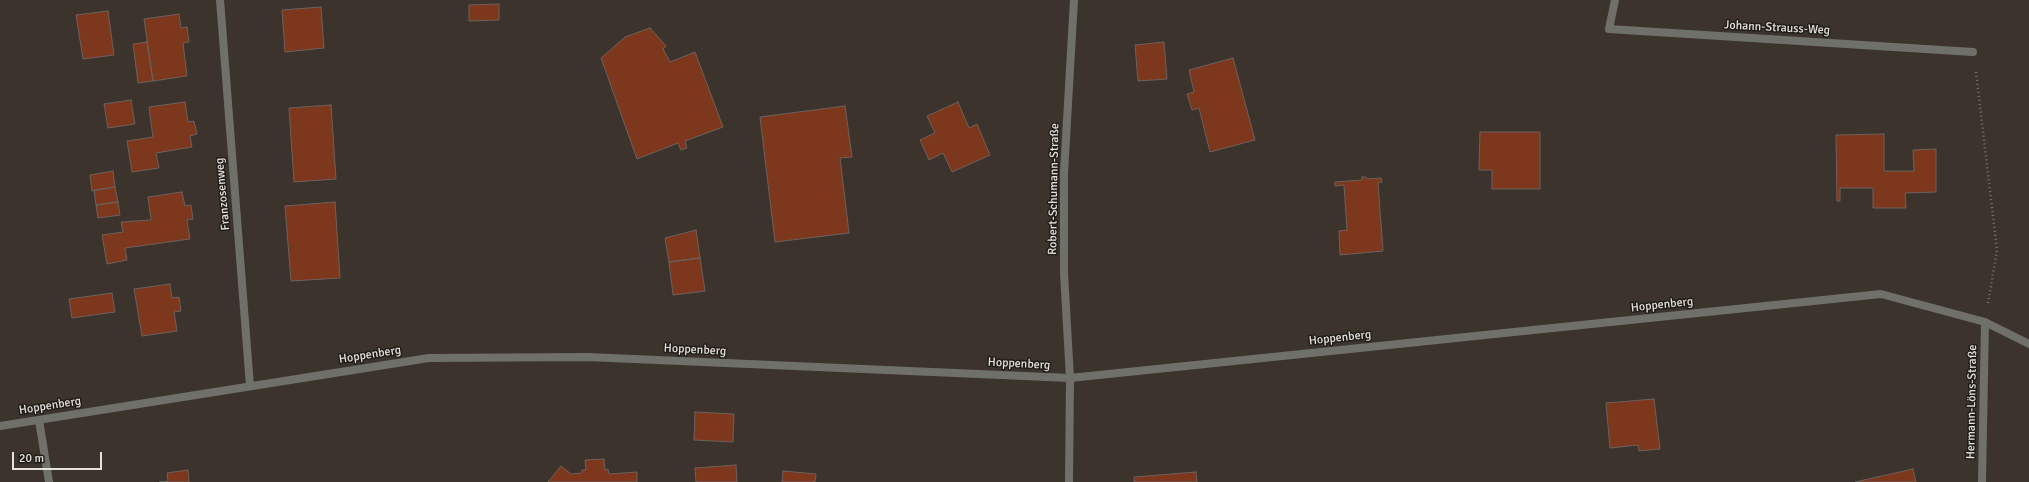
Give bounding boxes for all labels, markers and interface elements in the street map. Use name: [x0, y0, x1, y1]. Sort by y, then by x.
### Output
street label: Johann-Strauss-Weg: [1724, 18, 1830, 38]
street label: Robert-Schumann-Straße: [1046, 123, 1062, 255]
street label: Franzosenweg: [213, 157, 233, 231]
street label: Hoppenberg: [1630, 295, 1694, 315]
street label: Hoppenberg: [1308, 328, 1372, 348]
street label: Hoppenberg: [663, 341, 727, 359]
street label: Hoppenberg: [338, 343, 402, 367]
street label: Hermann-Löns-Straße: [1964, 345, 1980, 459]
street label: Hoppenberg: [987, 355, 1051, 373]
street label: Hoppenberg: [18, 394, 82, 418]
scale bar: [14, 444, 104, 470]
text: 20 m: [19, 451, 44, 466]

